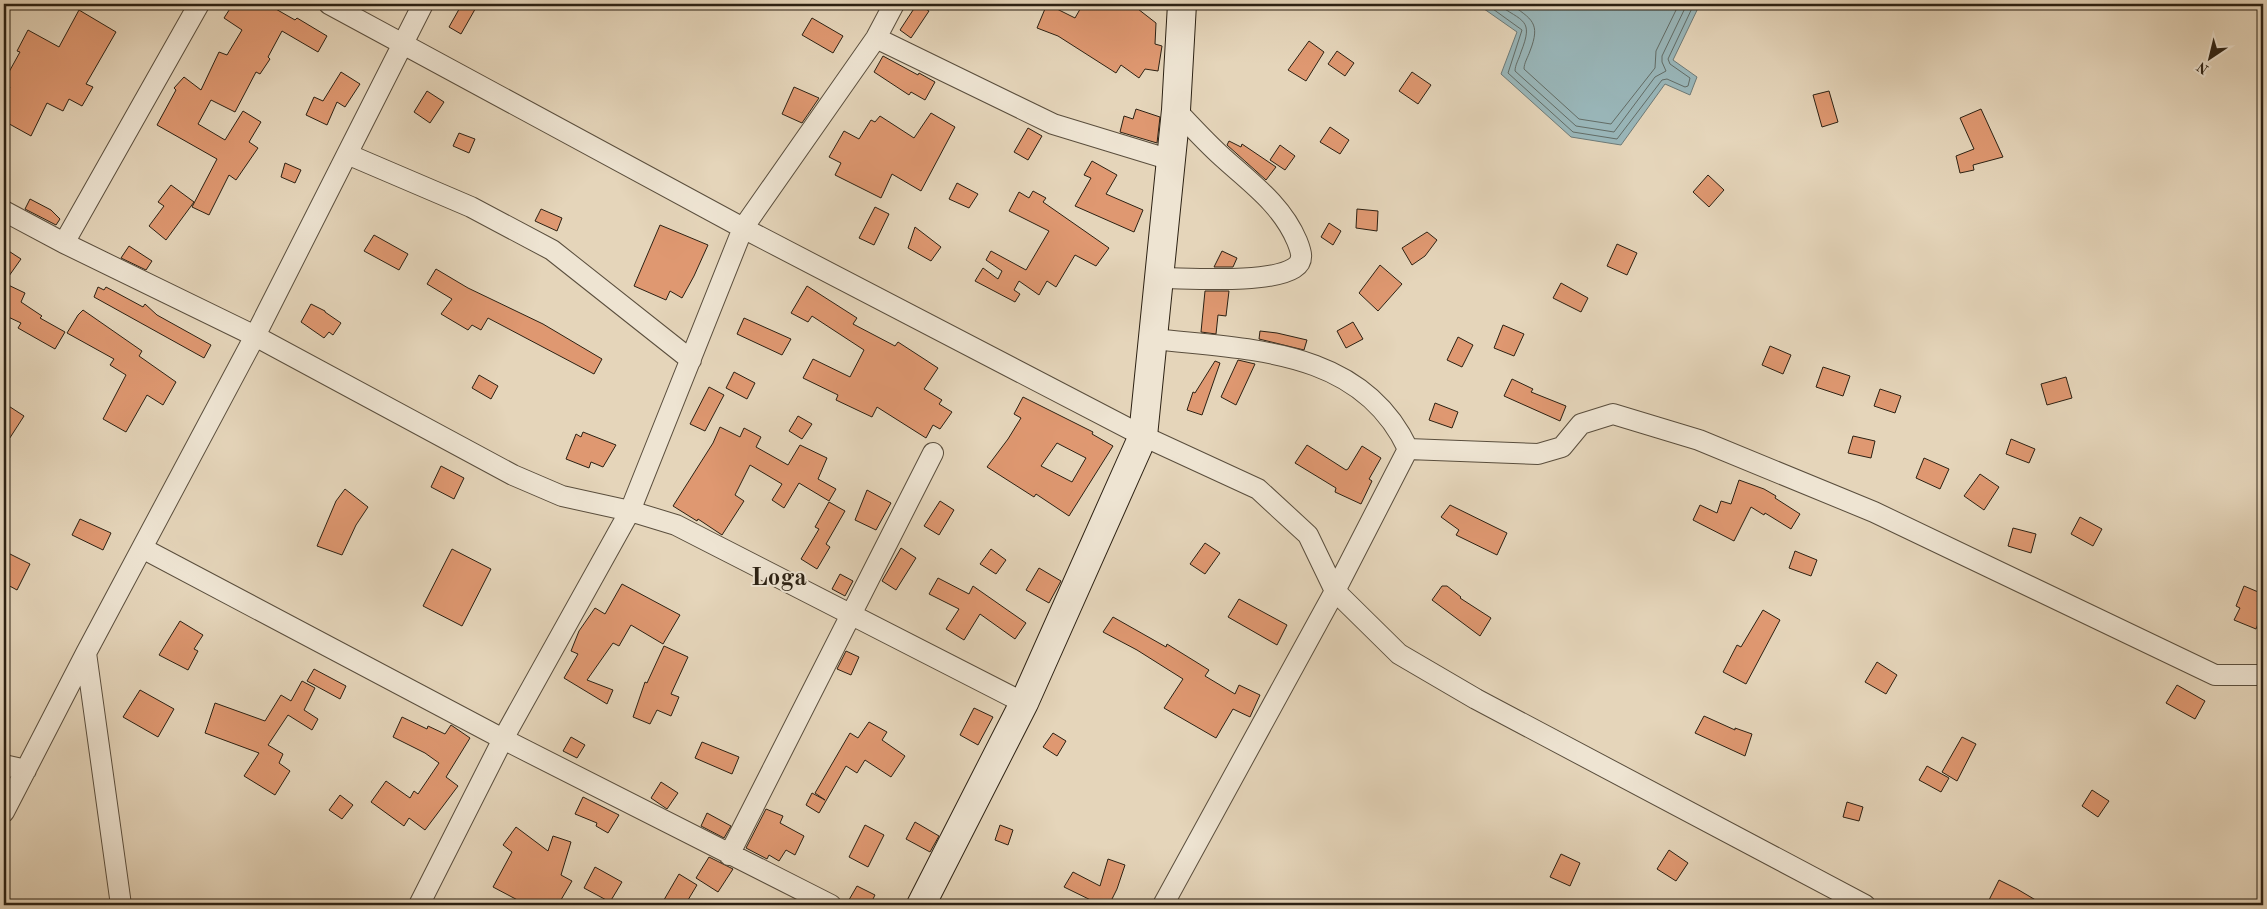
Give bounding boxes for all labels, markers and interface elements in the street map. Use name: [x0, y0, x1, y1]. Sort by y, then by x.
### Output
north arrow: [2184, 32, 2234, 82]
text: N: [2194, 59, 2212, 77]
district label: Loga: [751, 566, 807, 591]

